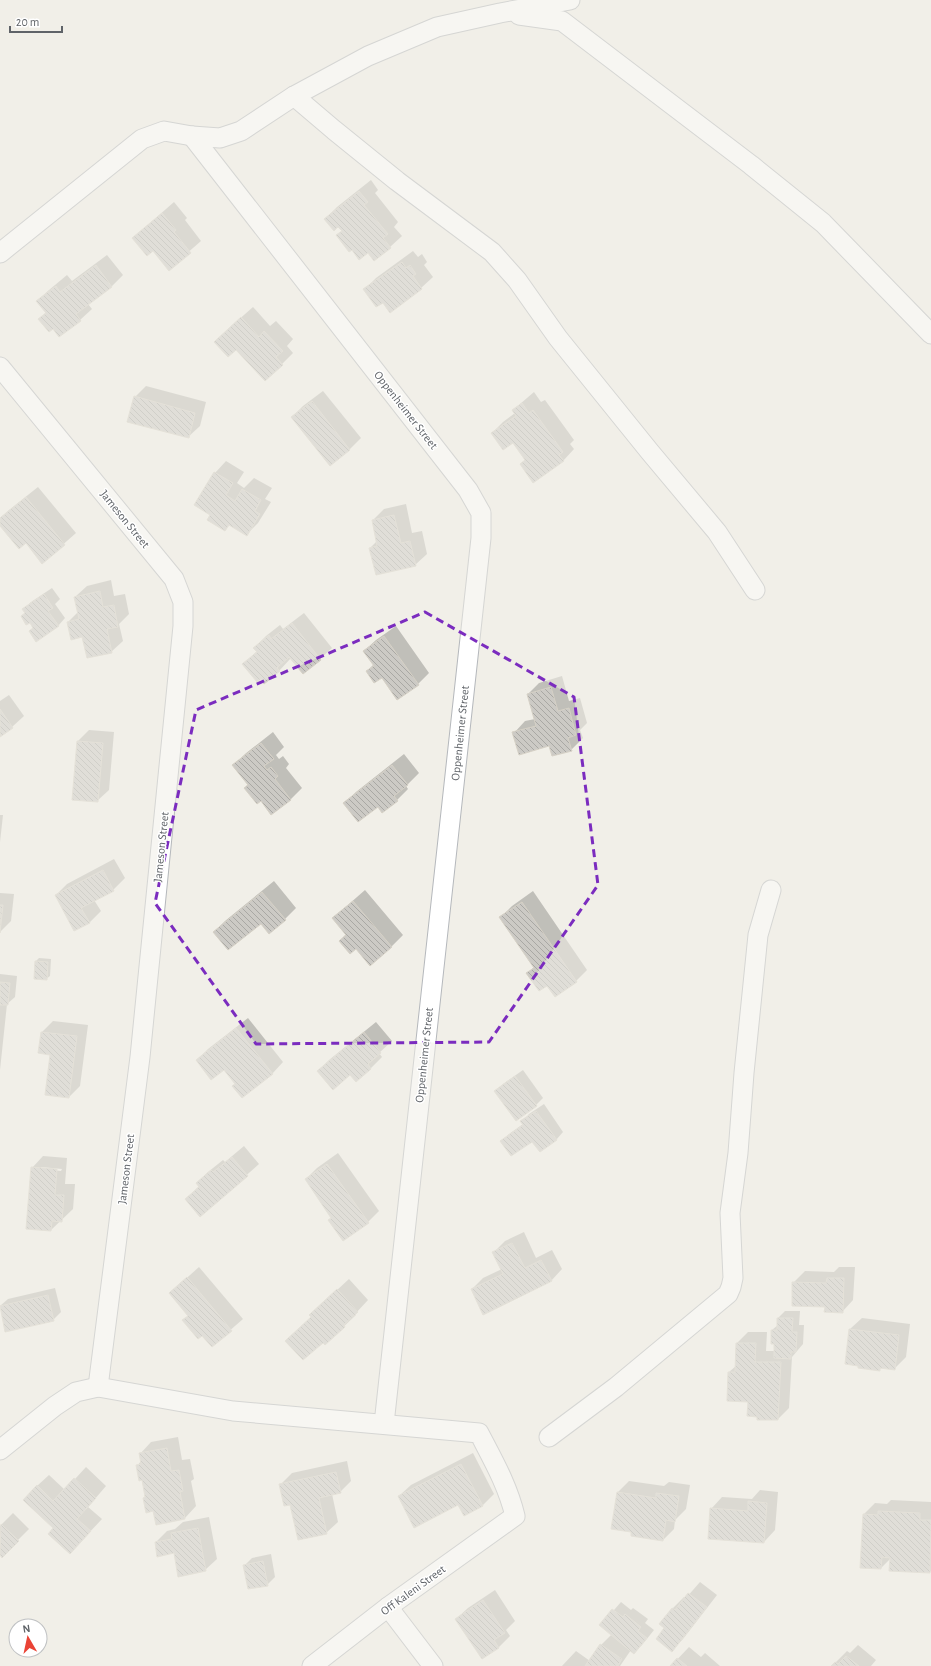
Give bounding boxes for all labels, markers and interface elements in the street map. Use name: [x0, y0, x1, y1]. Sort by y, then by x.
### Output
scale bar: [10, 8, 62, 34]
text: 20 m: [16, 16, 39, 28]
street label: Oppenheimer Street: [372, 369, 440, 451]
street label: Jameson Street: [98, 488, 152, 550]
street label: Oppenheimer Street: [449, 685, 471, 781]
street label: Jameson Street: [151, 811, 171, 883]
street label: Oppenheimer Street: [413, 1007, 435, 1103]
street label: Jameson Street: [116, 1133, 136, 1205]
street label: Off Kaleni Street: [378, 1563, 448, 1617]
north arrow: [8, 1618, 48, 1658]
text: N: [22, 1623, 31, 1635]

